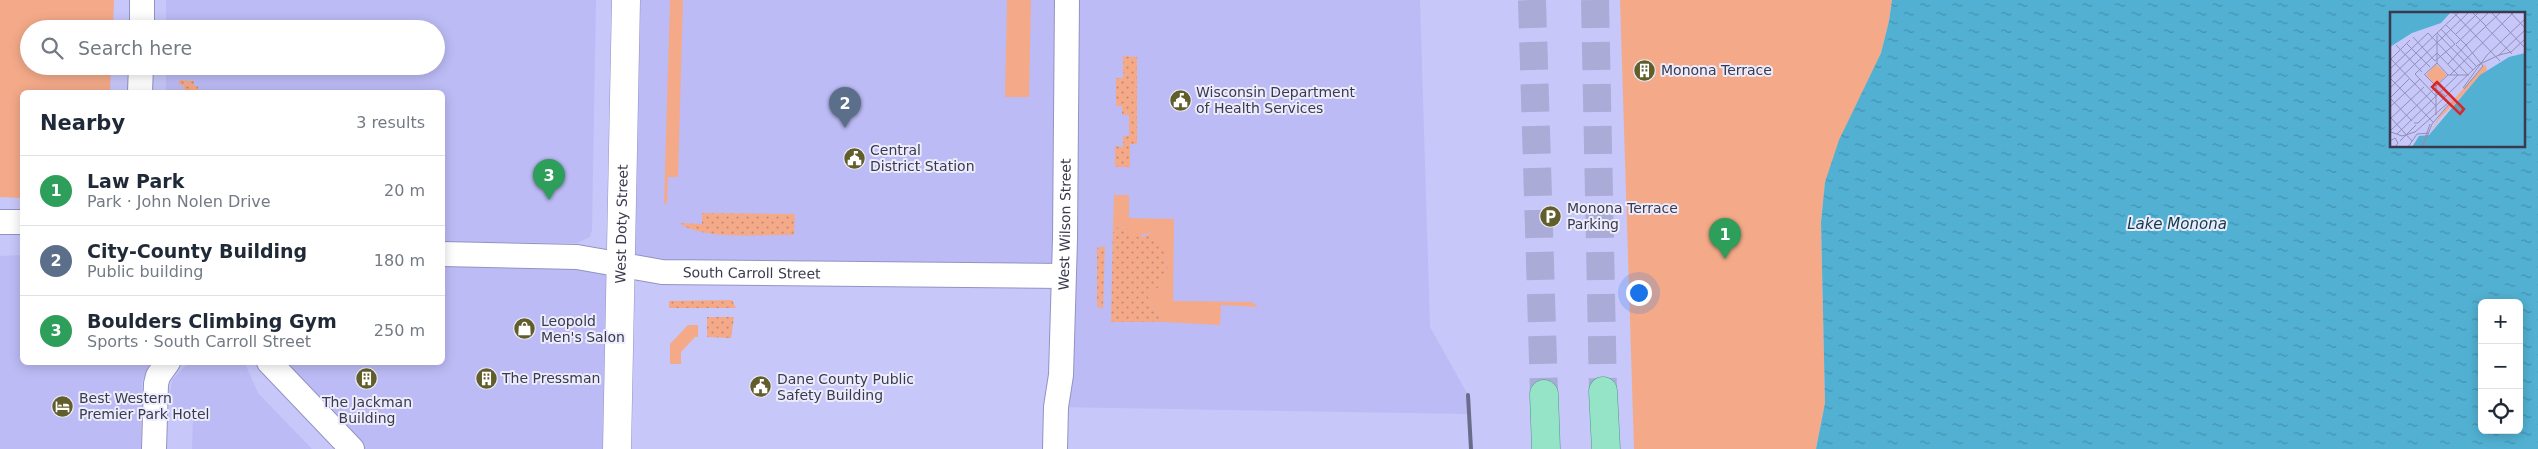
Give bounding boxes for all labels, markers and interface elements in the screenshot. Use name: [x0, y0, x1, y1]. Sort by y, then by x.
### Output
inset map: [2390, 12, 2526, 148]
search box: [20, 20, 445, 75]
icon: search: [38, 34, 66, 62]
text: Search here: [78, 37, 192, 59]
building icon: Monona Terrace: [1633, 58, 1657, 82]
place label: Monona Terrace: [1661, 62, 1772, 78]
place label: Wisconsin Department of Health Services: [1196, 84, 1356, 116]
pin: 2: [829, 87, 861, 128]
public building icon: Wisconsin Department of Health Services: [1168, 88, 1192, 112]
text: Nearby: [40, 111, 125, 135]
text: 3 results: [356, 113, 425, 132]
place label: Central District Station: [870, 142, 975, 174]
public building icon: Central District Station: [842, 146, 866, 170]
street label: West Wilson Street: [1055, 158, 1074, 291]
pin: 3: [533, 159, 565, 200]
street label: West Doty Street: [612, 164, 631, 284]
text: Law Park: [87, 170, 184, 192]
text: 1: [50, 181, 62, 200]
text: 20 m: [384, 181, 425, 200]
text: Park · John Nolen Drive: [87, 192, 271, 211]
place label: Monona Terrace Parking: [1567, 200, 1678, 232]
parking icon: Monona Terrace Parking: [1539, 204, 1563, 228]
water label: Lake Monona: [2127, 215, 2227, 233]
pin: 1: [1709, 218, 1741, 259]
text: City-County Building: [87, 240, 307, 262]
text: 2: [50, 251, 62, 270]
text: 180 m: [374, 251, 425, 270]
text: Public building: [87, 262, 204, 281]
street label: South Carroll Street: [683, 264, 821, 282]
your location: [1626, 280, 1652, 306]
map controls: [2478, 299, 2523, 434]
button: +: [2478, 299, 2523, 344]
text: Boulders Climbing Gym: [87, 310, 337, 332]
place label: Leopold Men's Salon: [541, 313, 625, 345]
shop icon: Leopold Men's Salon: [513, 317, 537, 341]
text: 3: [50, 321, 62, 340]
text: 250 m: [374, 321, 425, 340]
text: Sports · South Carroll Street: [87, 332, 311, 351]
button: −: [2478, 344, 2523, 389]
building icon: The Pressman: [474, 366, 498, 390]
building icon: The Jackman Building: [355, 367, 379, 391]
place label: The Pressman: [501, 370, 600, 386]
place label: Dane County Public Safety Building: [777, 371, 914, 403]
public building icon: Dane County Public Safety Building: [749, 375, 773, 399]
button: locate: [2478, 389, 2523, 434]
place label: Best Western Premier Park Hotel: [79, 390, 209, 422]
hotel icon: Best Western Premier Park Hotel: [51, 394, 75, 418]
place label: The Jackman Building: [321, 394, 412, 426]

